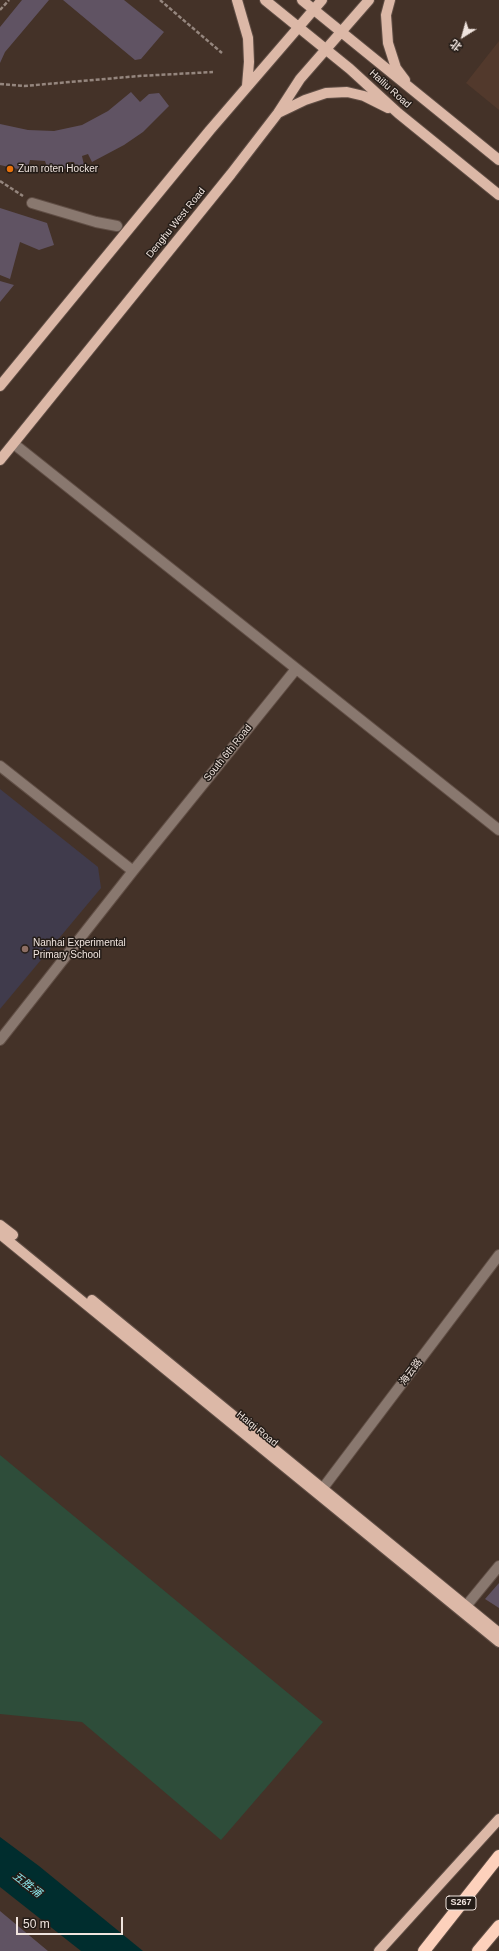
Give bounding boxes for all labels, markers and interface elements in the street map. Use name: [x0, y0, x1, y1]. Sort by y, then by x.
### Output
north arrow: [443, 16, 483, 56]
text: 北: [448, 37, 464, 54]
street label: Hailiu Road: [367, 67, 413, 111]
place label: Zum roten Hocker: [18, 163, 98, 175]
marker: Zum roten Hocker: [5, 164, 15, 174]
street label: Denghu West Road: [144, 185, 208, 261]
street label: South 6th Road: [201, 722, 255, 784]
place label: Nanhai Experimental Primary School: [33, 937, 126, 960]
marker: Nanhai Experimental Primary School: [20, 944, 30, 954]
street label: 海云路: [397, 1356, 425, 1388]
street label: Haiqi Road: [234, 1409, 280, 1449]
water label: 五胜涌: [10, 1870, 44, 1900]
road number: S267: [446, 1896, 476, 1910]
scale bar: [18, 1909, 125, 1935]
text: 50 m: [23, 1917, 50, 1931]

